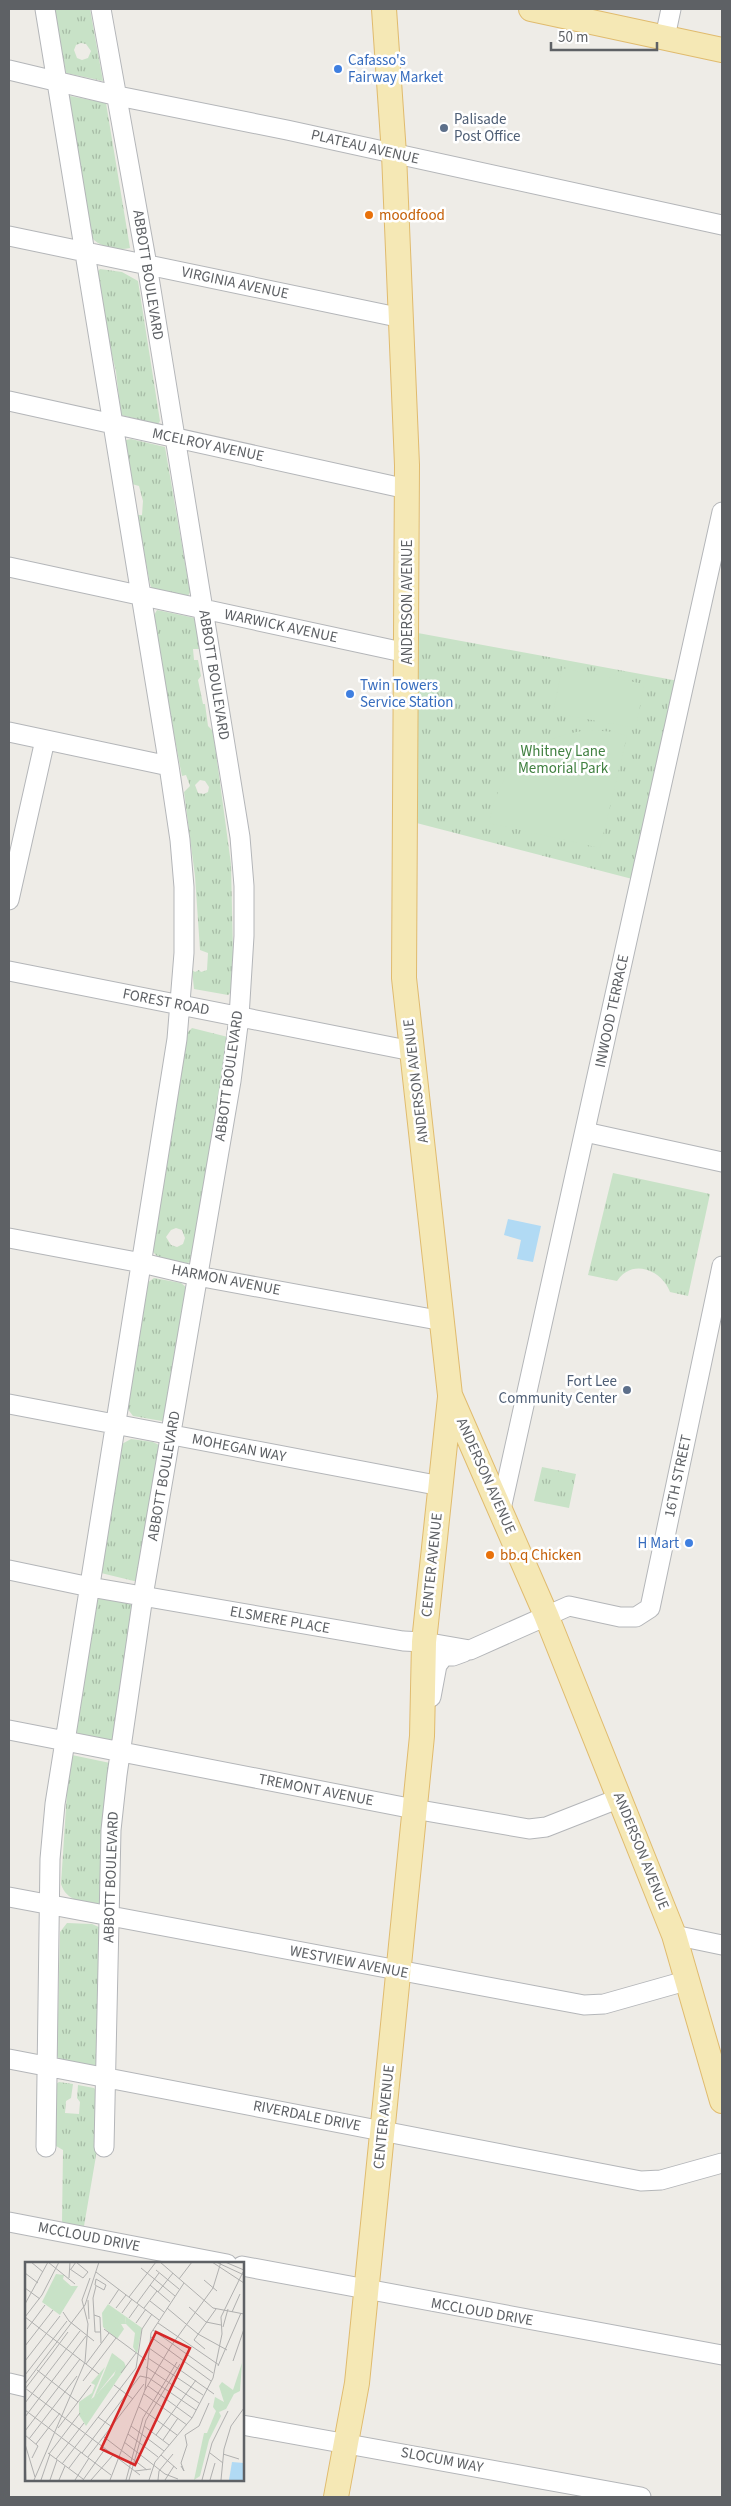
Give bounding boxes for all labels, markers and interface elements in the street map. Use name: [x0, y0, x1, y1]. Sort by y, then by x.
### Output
scale bar: [551, 20, 657, 52]
text: 50 m: [558, 27, 588, 48]
place label: Cafasso's Fairway Market: [348, 50, 443, 88]
marker: Cafasso's Fairway Market: [332, 63, 344, 75]
place label: Palisade Post Office: [454, 109, 521, 147]
marker: Palisade Post Office: [438, 122, 450, 134]
street label: PLATEAU AVENUE: [309, 124, 421, 170]
place label: moodfood: [379, 205, 445, 226]
street label: ABBOTT BOULEVARD: [127, 208, 169, 342]
marker: moodfood: [363, 209, 375, 221]
street label: VIRGINIA AVENUE: [179, 261, 291, 305]
street label: MCELROY AVENUE: [150, 423, 266, 467]
street label: ANDERSON AVENUE: [397, 539, 418, 664]
street label: WARWICK AVENUE: [222, 604, 340, 648]
street label: ABBOTT BOULEVARD: [193, 608, 235, 742]
place label: Twin Towers Service Station: [360, 675, 454, 713]
marker: Twin Towers Service Station: [344, 688, 356, 700]
park label: Whitney Lane Memorial Park: [518, 741, 609, 779]
street label: INWOOD TERRACE: [590, 953, 634, 1069]
street label: FOREST ROAD: [121, 983, 211, 1021]
street label: ABBOTT BOULEVARD: [209, 1009, 249, 1143]
street label: ANDERSON AVENUE: [398, 1018, 434, 1144]
street label: HARMON AVENUE: [170, 1259, 283, 1301]
place label: Fort Lee Community Center: [499, 1371, 618, 1409]
marker: Fort Lee Community Center: [621, 1384, 633, 1396]
street label: ABBOTT BOULEVARD: [142, 1409, 186, 1543]
street label: ANDERSON AVENUE: [451, 1415, 521, 1537]
street label: MOHEGAN WAY: [190, 1429, 289, 1468]
street label: 16TH STREET: [659, 1433, 697, 1519]
street label: CENTER AVENUE: [416, 1512, 448, 1618]
place label: H Mart: [637, 1533, 679, 1554]
marker: H Mart: [683, 1537, 695, 1549]
place label: bb.q Chicken: [500, 1545, 581, 1566]
marker: bb.q Chicken: [484, 1549, 496, 1561]
street label: ELSMERE PLACE: [228, 1601, 332, 1639]
street label: TREMONT AVENUE: [257, 1769, 375, 1811]
street label: ANDERSON AVENUE: [608, 1789, 674, 1913]
street label: ABBOTT BOULEVARD: [98, 1811, 124, 1943]
street label: WESTVIEW AVENUE: [288, 1940, 410, 1984]
street label: CENTER AVENUE: [368, 2064, 400, 2170]
street label: RIVERDALE DRIVE: [251, 2095, 363, 2137]
street label: MCCLOUD DRIVE: [36, 2217, 142, 2257]
inset map: [25, 2262, 244, 2481]
street label: MCCLOUD DRIVE: [429, 2293, 535, 2331]
street label: SLOCUM WAY: [399, 2442, 486, 2478]

